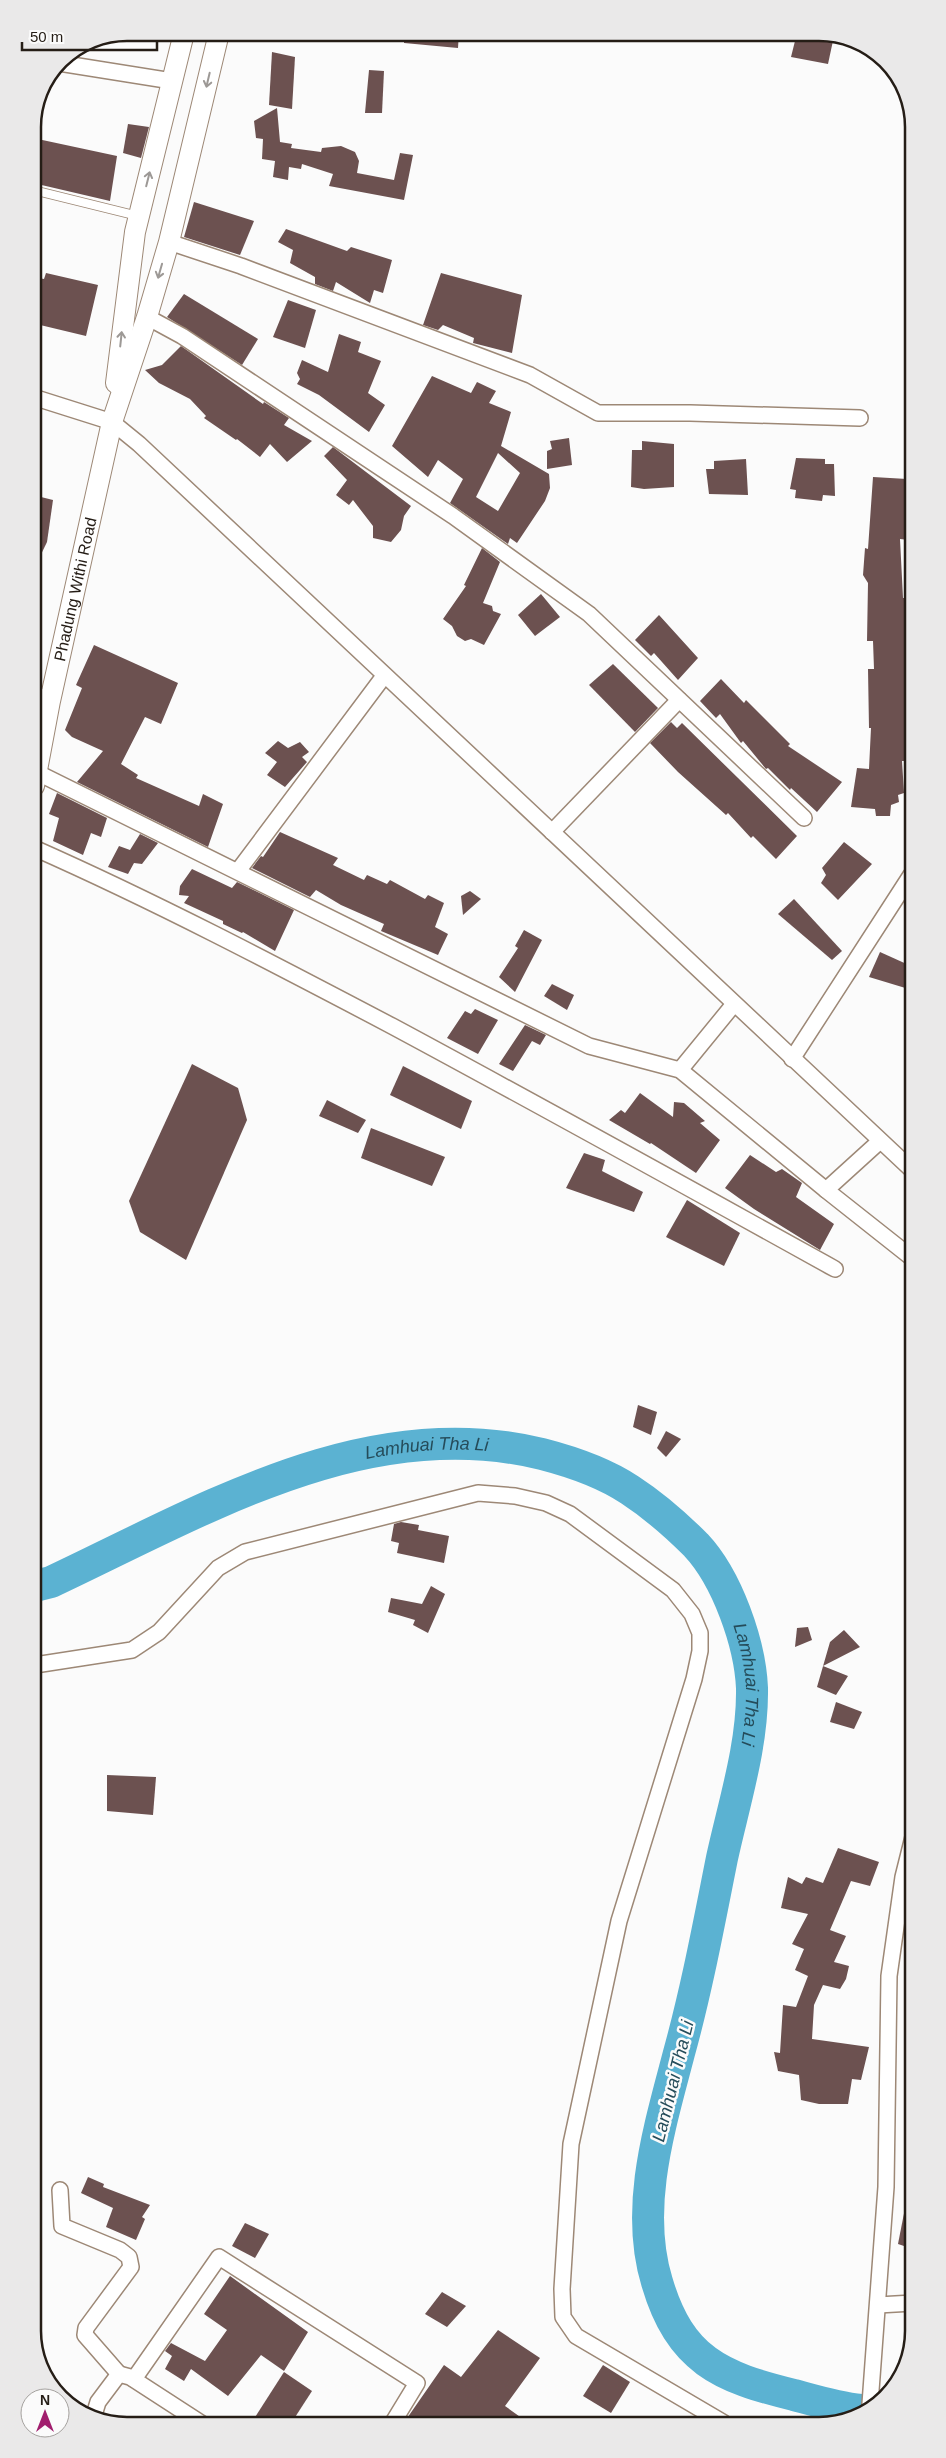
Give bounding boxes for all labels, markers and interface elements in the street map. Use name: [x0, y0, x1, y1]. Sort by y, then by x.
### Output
scale bar: [22, 20, 158, 52]
text: 50 m: [30, 28, 63, 45]
one-way arrow: [203, 72, 212, 88]
one-way arrow: [144, 171, 153, 187]
one-way arrow: [154, 263, 164, 279]
one-way arrow: [116, 331, 126, 347]
street label: Phadung Withi Road: [51, 516, 100, 663]
water label: Lamhuai Tha Li: [363, 1433, 490, 1463]
water label: Lamhuai Tha Li: [729, 1621, 762, 1749]
water label: Lamhuai Tha Li: [648, 2017, 698, 2144]
north arrow: [20, 2388, 70, 2438]
text: N: [40, 2392, 50, 2408]

